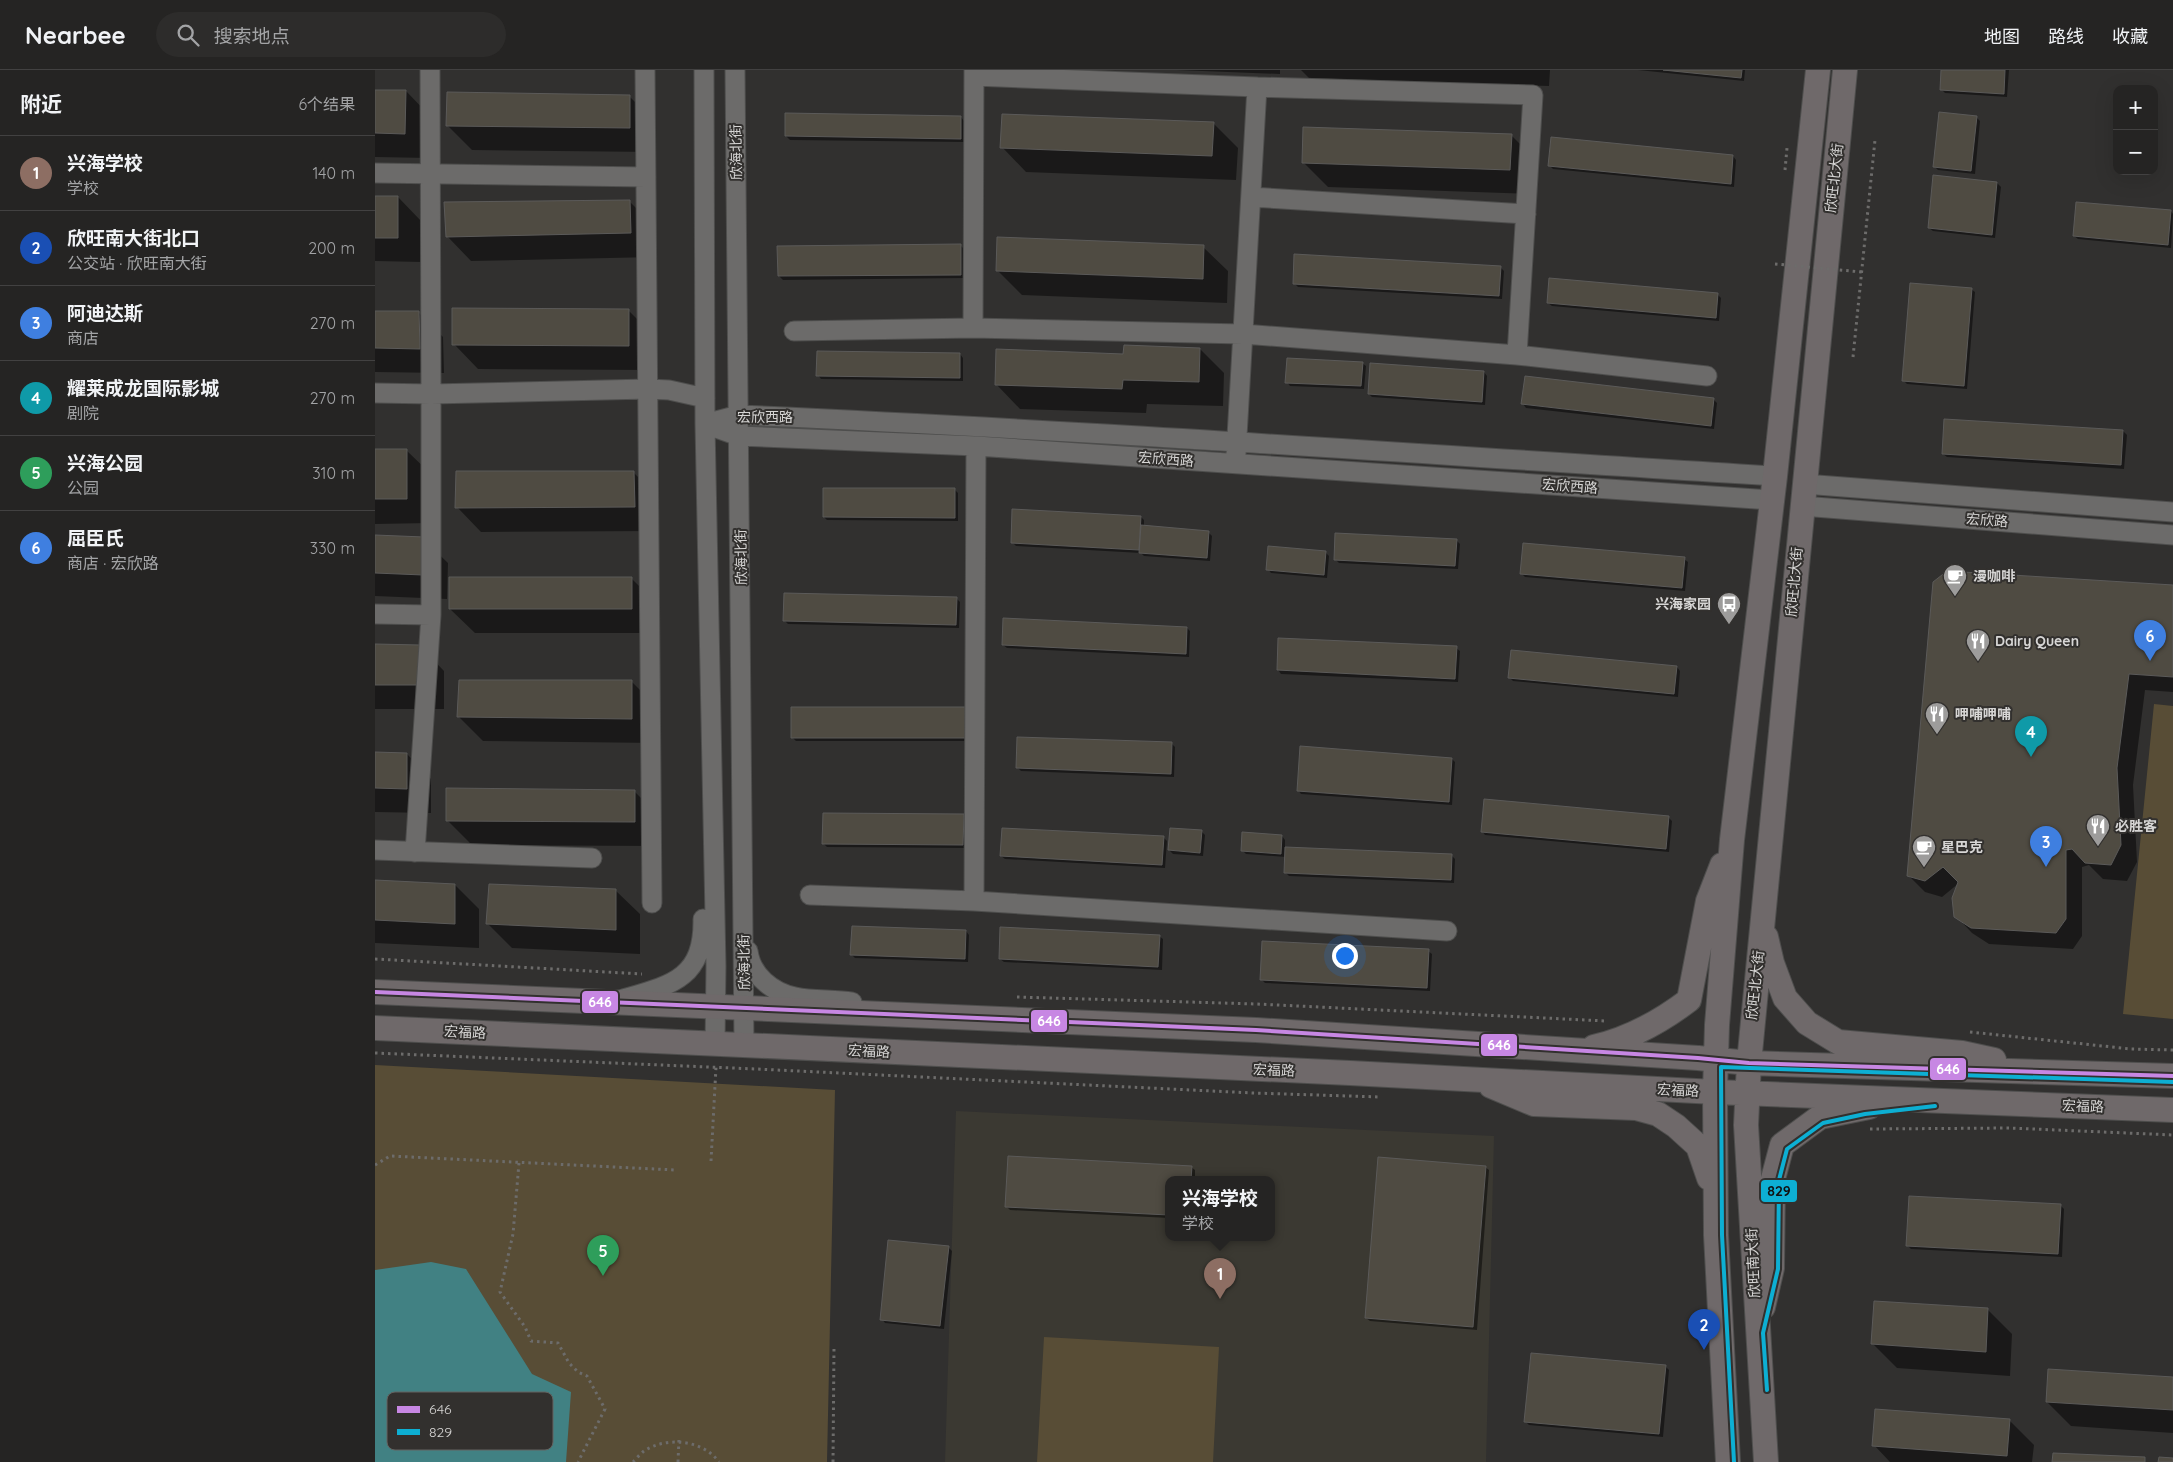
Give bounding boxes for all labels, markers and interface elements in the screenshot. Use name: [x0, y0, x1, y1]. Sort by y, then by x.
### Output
search box: [156, 12, 506, 57]
text: Nearbee: [25, 20, 126, 50]
icon: search: [174, 21, 202, 49]
text: 搜索地点: [214, 24, 290, 48]
text: 地图: [1984, 25, 2020, 48]
text: 路线: [2048, 25, 2084, 48]
text: 收藏: [2112, 25, 2148, 48]
map controls: [2113, 85, 2158, 175]
button: +: [2113, 85, 2158, 130]
text: 附近: [20, 91, 62, 117]
text: 6个结果: [298, 94, 355, 114]
street label: 欣海北街: [727, 124, 745, 180]
button: −: [2113, 130, 2158, 175]
street label: 欣旺北大街: [1821, 142, 1847, 214]
text: 兴海学校: [67, 151, 143, 175]
text: 1: [33, 163, 39, 183]
text: 140 m: [312, 163, 355, 183]
text: 学校: [67, 178, 99, 198]
text: 欣旺南大街北口: [67, 226, 200, 250]
text: 2: [31, 238, 41, 258]
text: 200 m: [308, 238, 355, 258]
text: 公交站 · 欣旺南大街: [67, 253, 207, 273]
text: 阿迪达斯: [67, 301, 143, 325]
text: 3: [32, 313, 40, 333]
text: 270 m: [310, 313, 355, 333]
text: 商店: [67, 328, 99, 348]
text: 耀莱成龙国际影城: [67, 376, 219, 400]
text: 4: [31, 388, 41, 408]
text: 270 m: [310, 388, 355, 408]
text: 剧院: [67, 403, 99, 423]
street label: 宏欣西路: [737, 408, 793, 426]
street label: 宏欣西路: [1137, 448, 1195, 470]
text: 兴海公园: [67, 451, 143, 475]
text: 5: [31, 463, 41, 483]
text: 310 m: [312, 463, 355, 483]
street label: 宏欣西路: [1541, 475, 1599, 497]
text: 公园: [67, 478, 99, 498]
street label: 宏欣路: [1965, 510, 2009, 530]
text: 屈臣氏: [67, 526, 124, 550]
street label: 欣海北街: [732, 529, 750, 585]
text: 6: [32, 538, 40, 558]
text: 330 m: [310, 538, 355, 558]
street label: 欣旺北大街: [1782, 546, 1806, 618]
text: 商店 · 宏欣路: [67, 553, 159, 573]
cafe icon: 漫咖啡: [1942, 563, 1968, 597]
place label: 漫咖啡: [1973, 567, 2016, 585]
bus stop icon: 兴海家园: [1716, 591, 1742, 625]
place label: 兴海家园: [1655, 595, 1711, 613]
pin: 6: [2134, 620, 2166, 661]
restaurant icon: Dairy Queen: [1965, 628, 1991, 662]
place label: Dairy Queen: [1995, 632, 2079, 650]
restaurant icon: 呷哺呷哺: [1924, 701, 1950, 735]
place label: 呷哺呷哺: [1955, 705, 2011, 723]
pin: 4: [2015, 716, 2047, 757]
restaurant icon: 必胜客: [2085, 813, 2111, 847]
place label: 必胜客: [2115, 817, 2157, 835]
pin: 3: [2030, 826, 2062, 867]
cafe icon: 星巴克: [1911, 834, 1937, 868]
place label: 星巴克: [1941, 838, 1983, 856]
street label: 欣海北街: [735, 934, 753, 990]
your location: [1332, 943, 1358, 969]
street label: 欣旺北大街: [1742, 949, 1768, 1021]
line badge: 646: [581, 990, 619, 1014]
text: 646: [588, 993, 612, 1011]
line badge: 646: [1030, 1009, 1068, 1033]
text: 646: [1037, 1012, 1061, 1030]
street label: 宏福路: [444, 1022, 486, 1042]
line badge: 646: [1480, 1033, 1518, 1057]
text: 646: [1487, 1036, 1511, 1054]
street label: 宏福路: [848, 1041, 890, 1061]
line badge: 646: [1929, 1057, 1967, 1081]
street label: 宏福路: [1253, 1060, 1295, 1080]
text: 646: [1936, 1060, 1960, 1078]
street label: 宏福路: [1657, 1080, 1699, 1100]
street label: 宏福路: [2062, 1096, 2104, 1116]
popup: [1165, 1176, 1275, 1241]
line badge: 829: [1760, 1179, 1798, 1203]
text: 829: [1767, 1182, 1791, 1200]
text: 兴海学校: [1182, 1186, 1258, 1210]
text: 学校: [1182, 1213, 1214, 1233]
street label: 欣旺南大街: [1742, 1228, 1764, 1298]
pin: 5: [587, 1235, 619, 1276]
pin: 1: [1204, 1258, 1236, 1299]
pin: 2: [1688, 1309, 1720, 1350]
legend: [387, 1392, 553, 1450]
text: 646: [429, 1400, 452, 1418]
text: 829: [429, 1423, 452, 1441]

